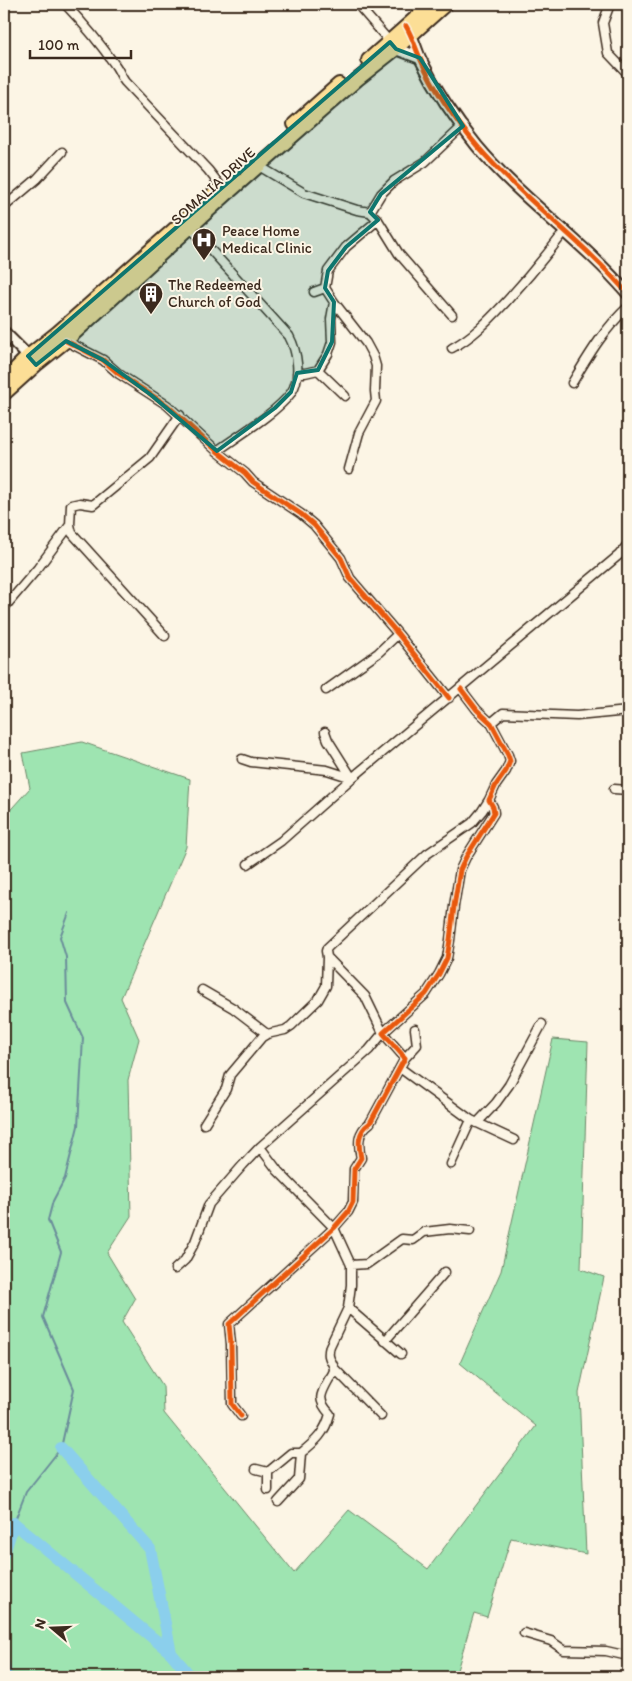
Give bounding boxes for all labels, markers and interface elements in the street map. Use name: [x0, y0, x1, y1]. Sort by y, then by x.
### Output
scale bar: [30, 28, 131, 60]
text: 100 m: [38, 36, 80, 54]
street label: SOMALIA DRIVE: [167, 143, 259, 229]
place label: Peace Home Medical Clinic: [222, 222, 312, 257]
hospital icon: Peace Home Medical Clinic: [191, 227, 217, 261]
place label: The Redeemed Church of God: [168, 276, 263, 311]
building icon: The Redeemed Church of God: [138, 281, 164, 315]
north arrow: [28, 1604, 78, 1654]
text: N: [31, 1617, 50, 1631]

